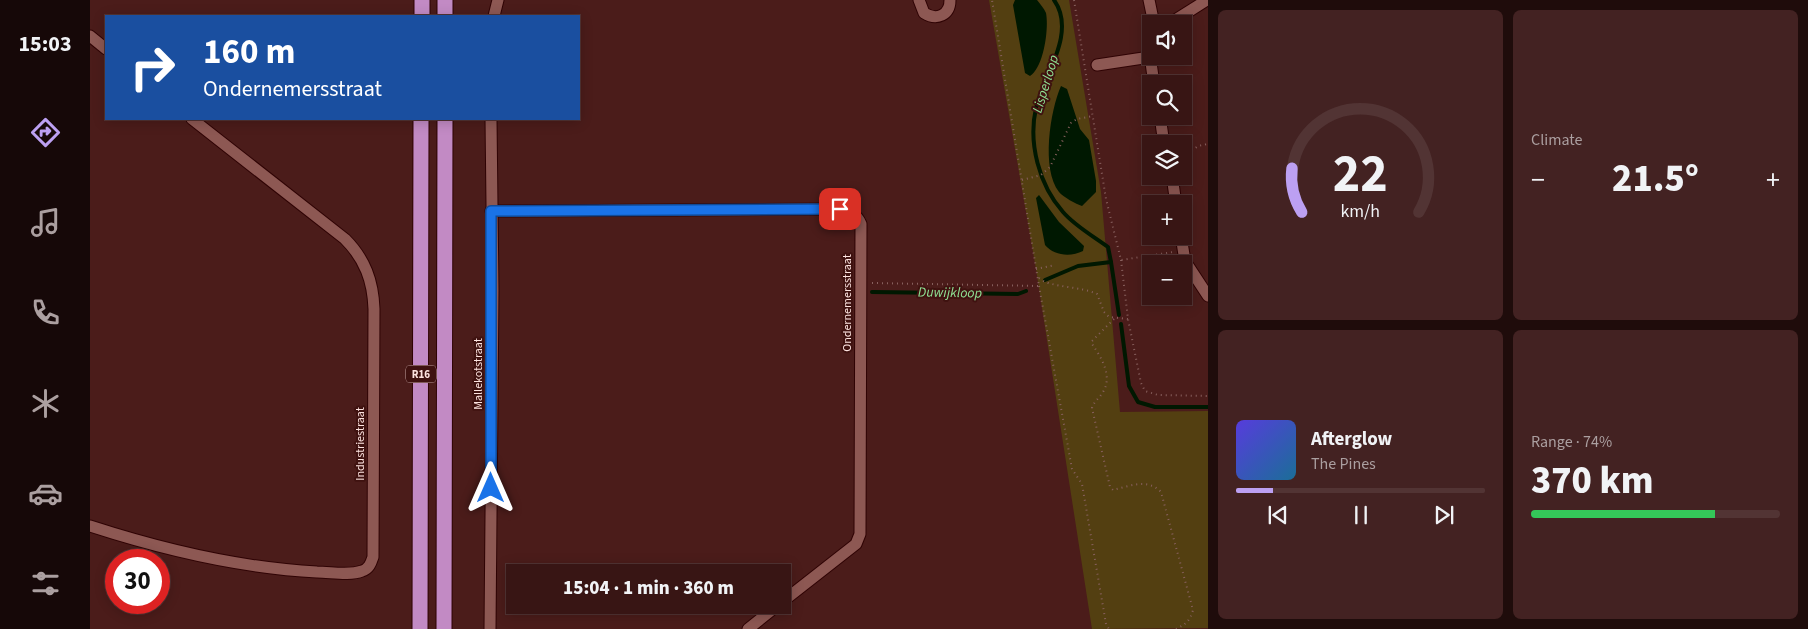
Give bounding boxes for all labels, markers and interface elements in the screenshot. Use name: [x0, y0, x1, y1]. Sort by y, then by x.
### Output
map controls: [1142, 15, 1192, 305]
button: sound: [1142, 15, 1192, 65]
text: 160 m: [203, 27, 295, 77]
text: 15:03: [18, 28, 72, 60]
icon: right: [120, 35, 185, 100]
water label: Lisperloop: [1028, 52, 1064, 116]
text: Ondernemersstraat: [203, 73, 382, 105]
button: search: [1142, 75, 1192, 125]
icon: directions: [28, 115, 63, 150]
text: Climate: [1531, 129, 1582, 151]
button: layers: [1142, 135, 1192, 185]
text: 22: [1333, 138, 1388, 212]
text: 21.5°: [1612, 152, 1699, 206]
text: −: [1531, 160, 1545, 200]
text: +: [1766, 160, 1780, 200]
pin: [819, 188, 861, 230]
icon: arrive: [826, 195, 854, 223]
button: +: [1142, 195, 1192, 245]
text: km/h: [1341, 199, 1380, 224]
icon: music: [28, 205, 63, 240]
street label: Ondernemersstraat: [839, 254, 856, 352]
button: −: [1142, 255, 1192, 305]
water label: Duwijkloop: [918, 282, 982, 304]
icon: phone: [28, 295, 63, 330]
street label: Mallekotstraat: [470, 338, 487, 410]
road number: R16: [406, 366, 436, 382]
icon: climate: [28, 386, 63, 421]
street label: Industriestraat: [352, 407, 369, 481]
text: Afterglow: [1311, 426, 1392, 453]
text: Range · 74%: [1531, 431, 1612, 453]
text: The Pines: [1311, 453, 1376, 475]
text: 370 km: [1531, 454, 1653, 508]
position arrow: [464, 461, 516, 513]
icon: car: [28, 476, 63, 511]
icon: previous: [1264, 501, 1292, 529]
icon: pause: [1347, 501, 1375, 529]
icon: next: [1430, 501, 1458, 529]
speed limit sign: 30: [105, 549, 170, 614]
icon: filters: [28, 566, 63, 601]
text: 15:04 · 1 min · 360 m: [563, 575, 734, 602]

